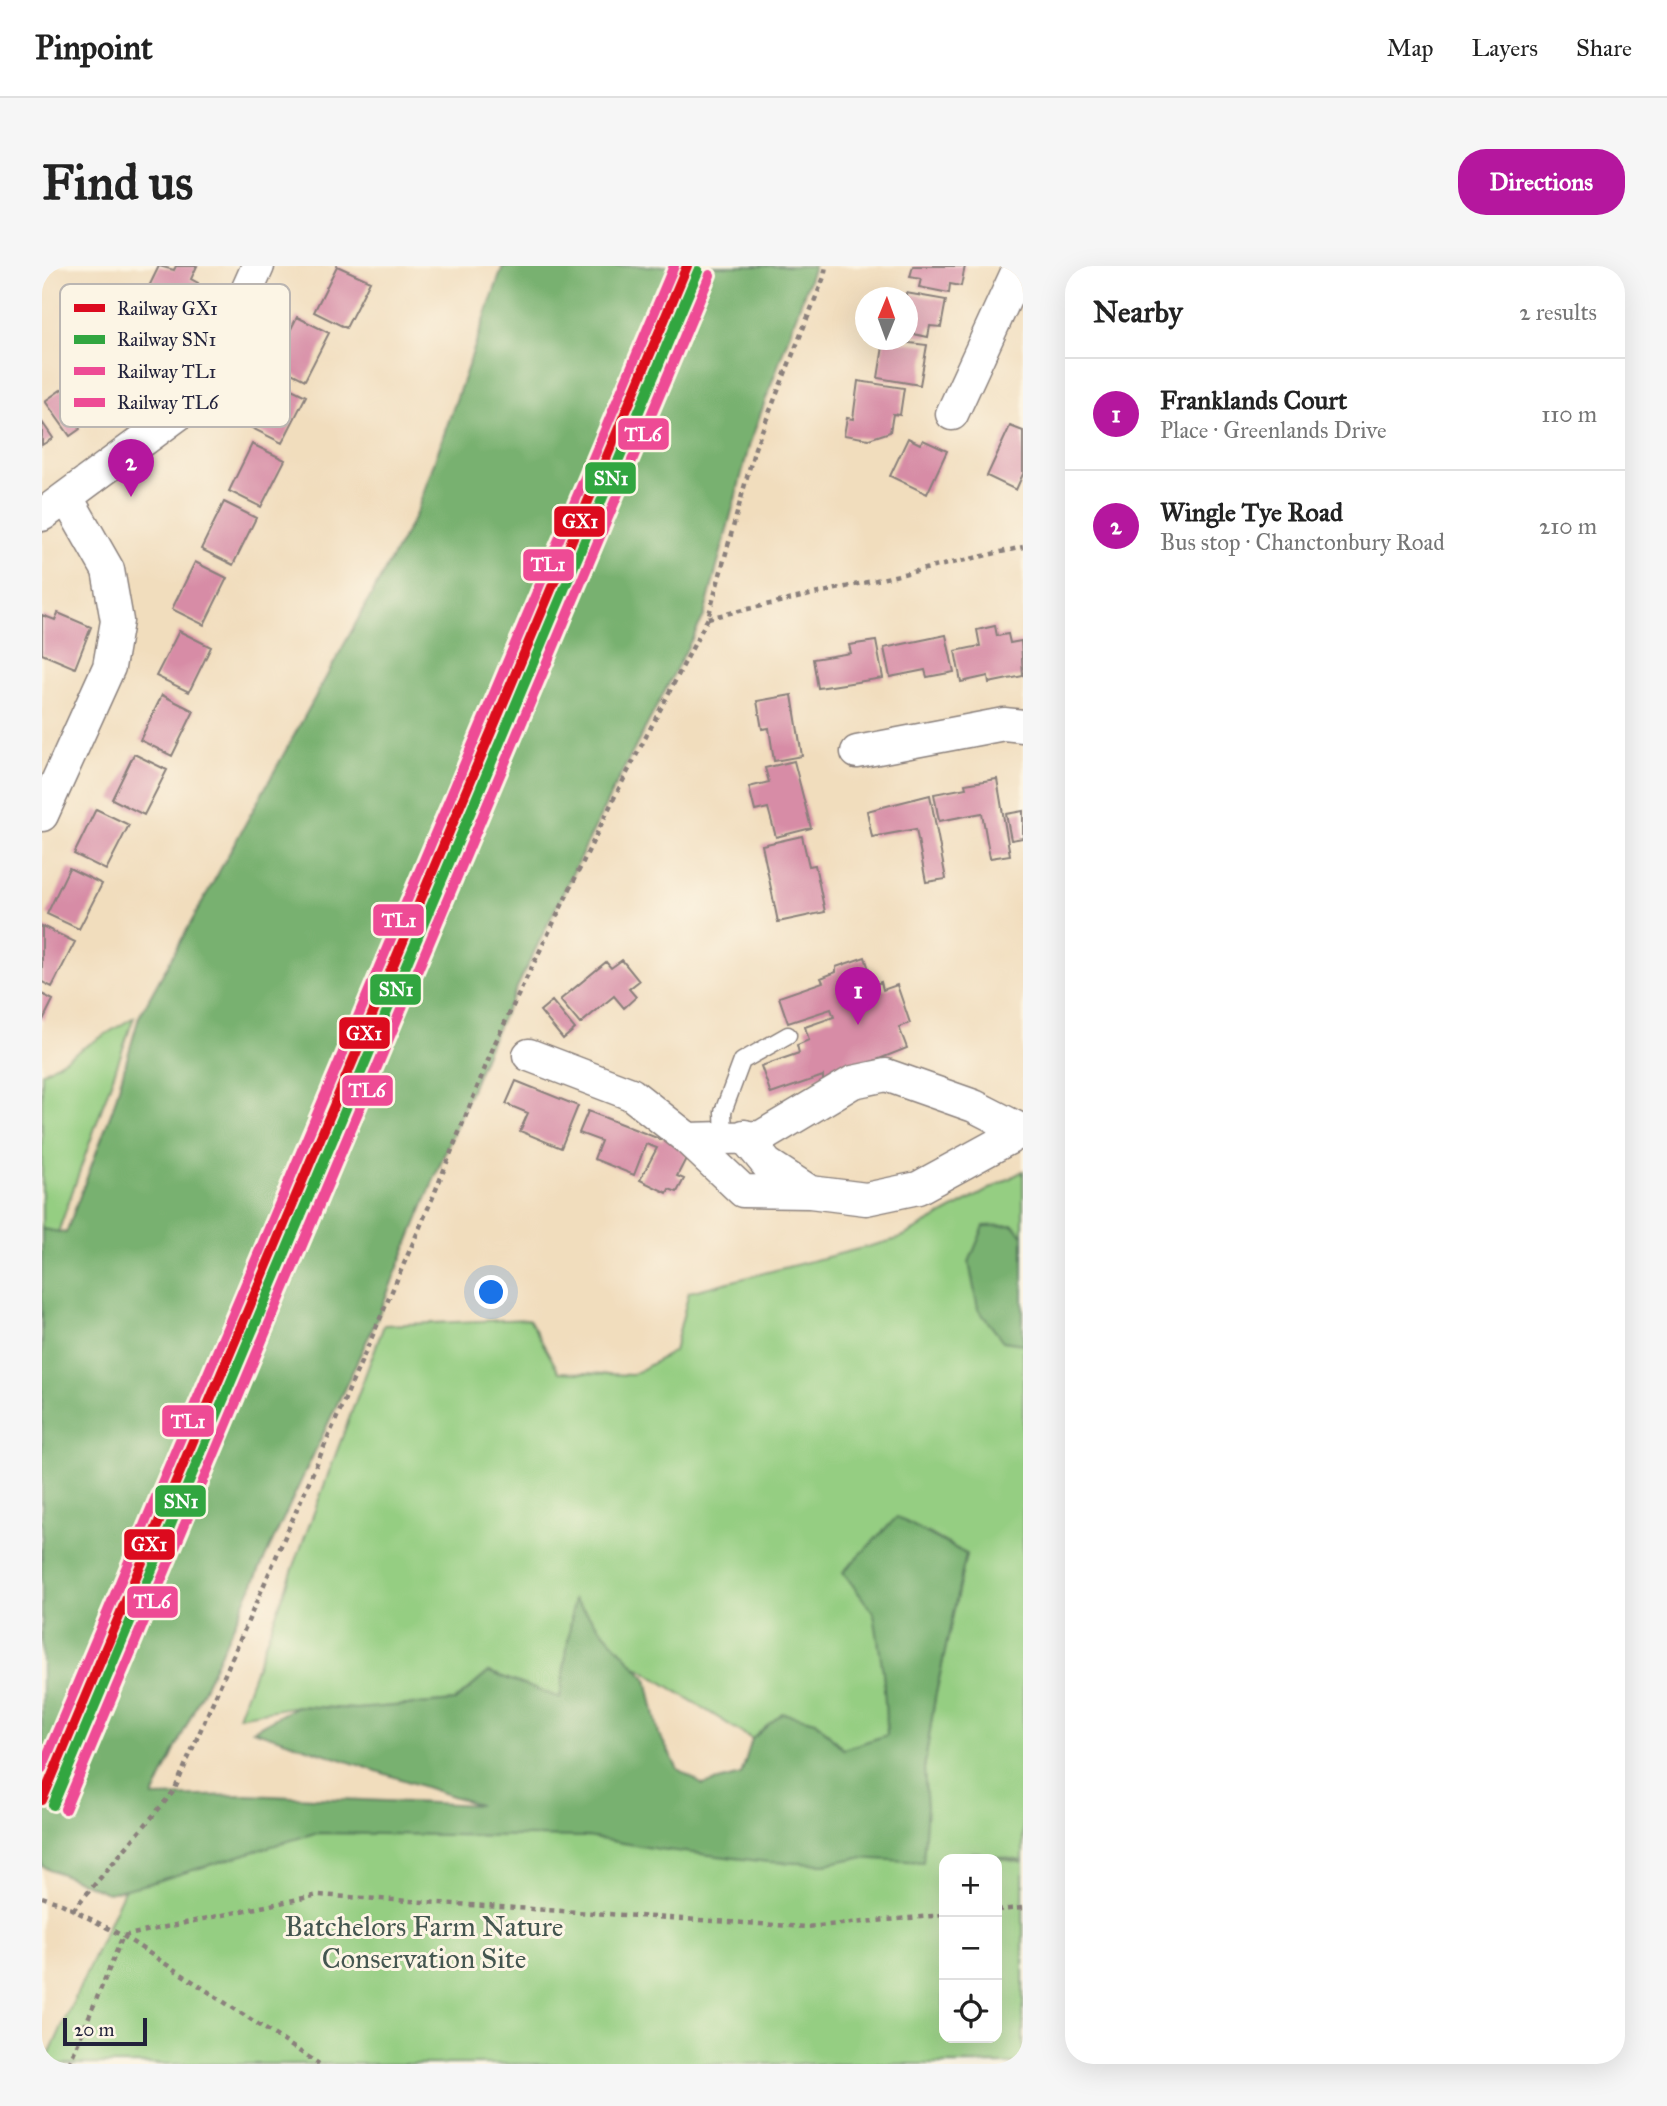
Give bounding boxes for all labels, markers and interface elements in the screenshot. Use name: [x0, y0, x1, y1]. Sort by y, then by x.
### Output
text: Pinpoint: [35, 28, 153, 68]
text: Map: [1387, 33, 1434, 63]
text: Layers: [1472, 33, 1538, 63]
text: Share: [1576, 33, 1632, 63]
button: Directions: [1458, 149, 1625, 215]
text: Find us: [42, 153, 193, 212]
legend: [60, 284, 290, 427]
north arrow: [855, 287, 918, 350]
text: Nearby: [1093, 294, 1183, 330]
text: Railway GX1: [117, 297, 218, 320]
text: 2 results: [1519, 298, 1597, 326]
text: Railway SN1: [117, 328, 216, 351]
text: Railway TL1: [117, 360, 216, 383]
text: Franklands Court: [1160, 384, 1347, 416]
text: Railway TL6: [117, 391, 220, 414]
text: 1: [1111, 400, 1121, 428]
text: 110 m: [1541, 400, 1597, 428]
text: Place · Greenlands Drive: [1160, 416, 1387, 444]
line badge: TL6: [617, 417, 670, 451]
text: TL6: [624, 423, 663, 446]
pin: 2: [108, 439, 154, 497]
line badge: SN1: [584, 461, 637, 495]
text: SN1: [594, 467, 629, 490]
text: Wingle Tye Road: [1160, 496, 1343, 528]
line badge: GX1: [553, 505, 606, 538]
text: GX1: [562, 510, 599, 533]
text: 2: [1110, 512, 1122, 540]
text: 210 m: [1539, 512, 1597, 540]
text: Bus stop · Chanctonbury Road: [1160, 528, 1445, 556]
line badge: TL1: [522, 548, 575, 582]
text: TL1: [530, 553, 566, 576]
line badge: TL1: [372, 903, 425, 937]
text: TL1: [381, 909, 417, 932]
pin: 1: [835, 967, 881, 1025]
line badge: SN1: [369, 973, 422, 1006]
text: SN1: [379, 978, 414, 1001]
line badge: GX1: [338, 1016, 391, 1050]
text: GX1: [346, 1022, 383, 1045]
line badge: TL6: [341, 1074, 394, 1107]
text: TL6: [348, 1079, 387, 1102]
your location: [474, 1275, 508, 1309]
line badge: TL1: [161, 1404, 215, 1438]
text: TL1: [170, 1410, 206, 1433]
line badge: SN1: [154, 1484, 207, 1518]
text: SN1: [164, 1490, 199, 1513]
line badge: GX1: [123, 1528, 176, 1561]
text: GX1: [131, 1533, 168, 1556]
line badge: TL6: [126, 1585, 179, 1619]
text: TL6: [133, 1590, 172, 1613]
map controls: [939, 1854, 1002, 2043]
button: +: [939, 1854, 1002, 1917]
park label: Batchelors Farm Nature Conservation Site: [285, 1909, 563, 1976]
button: −: [939, 1917, 1002, 1980]
button: locate: [939, 1980, 1002, 2043]
scale bar: [63, 2015, 147, 2047]
text: 20 m: [74, 2018, 115, 2041]

